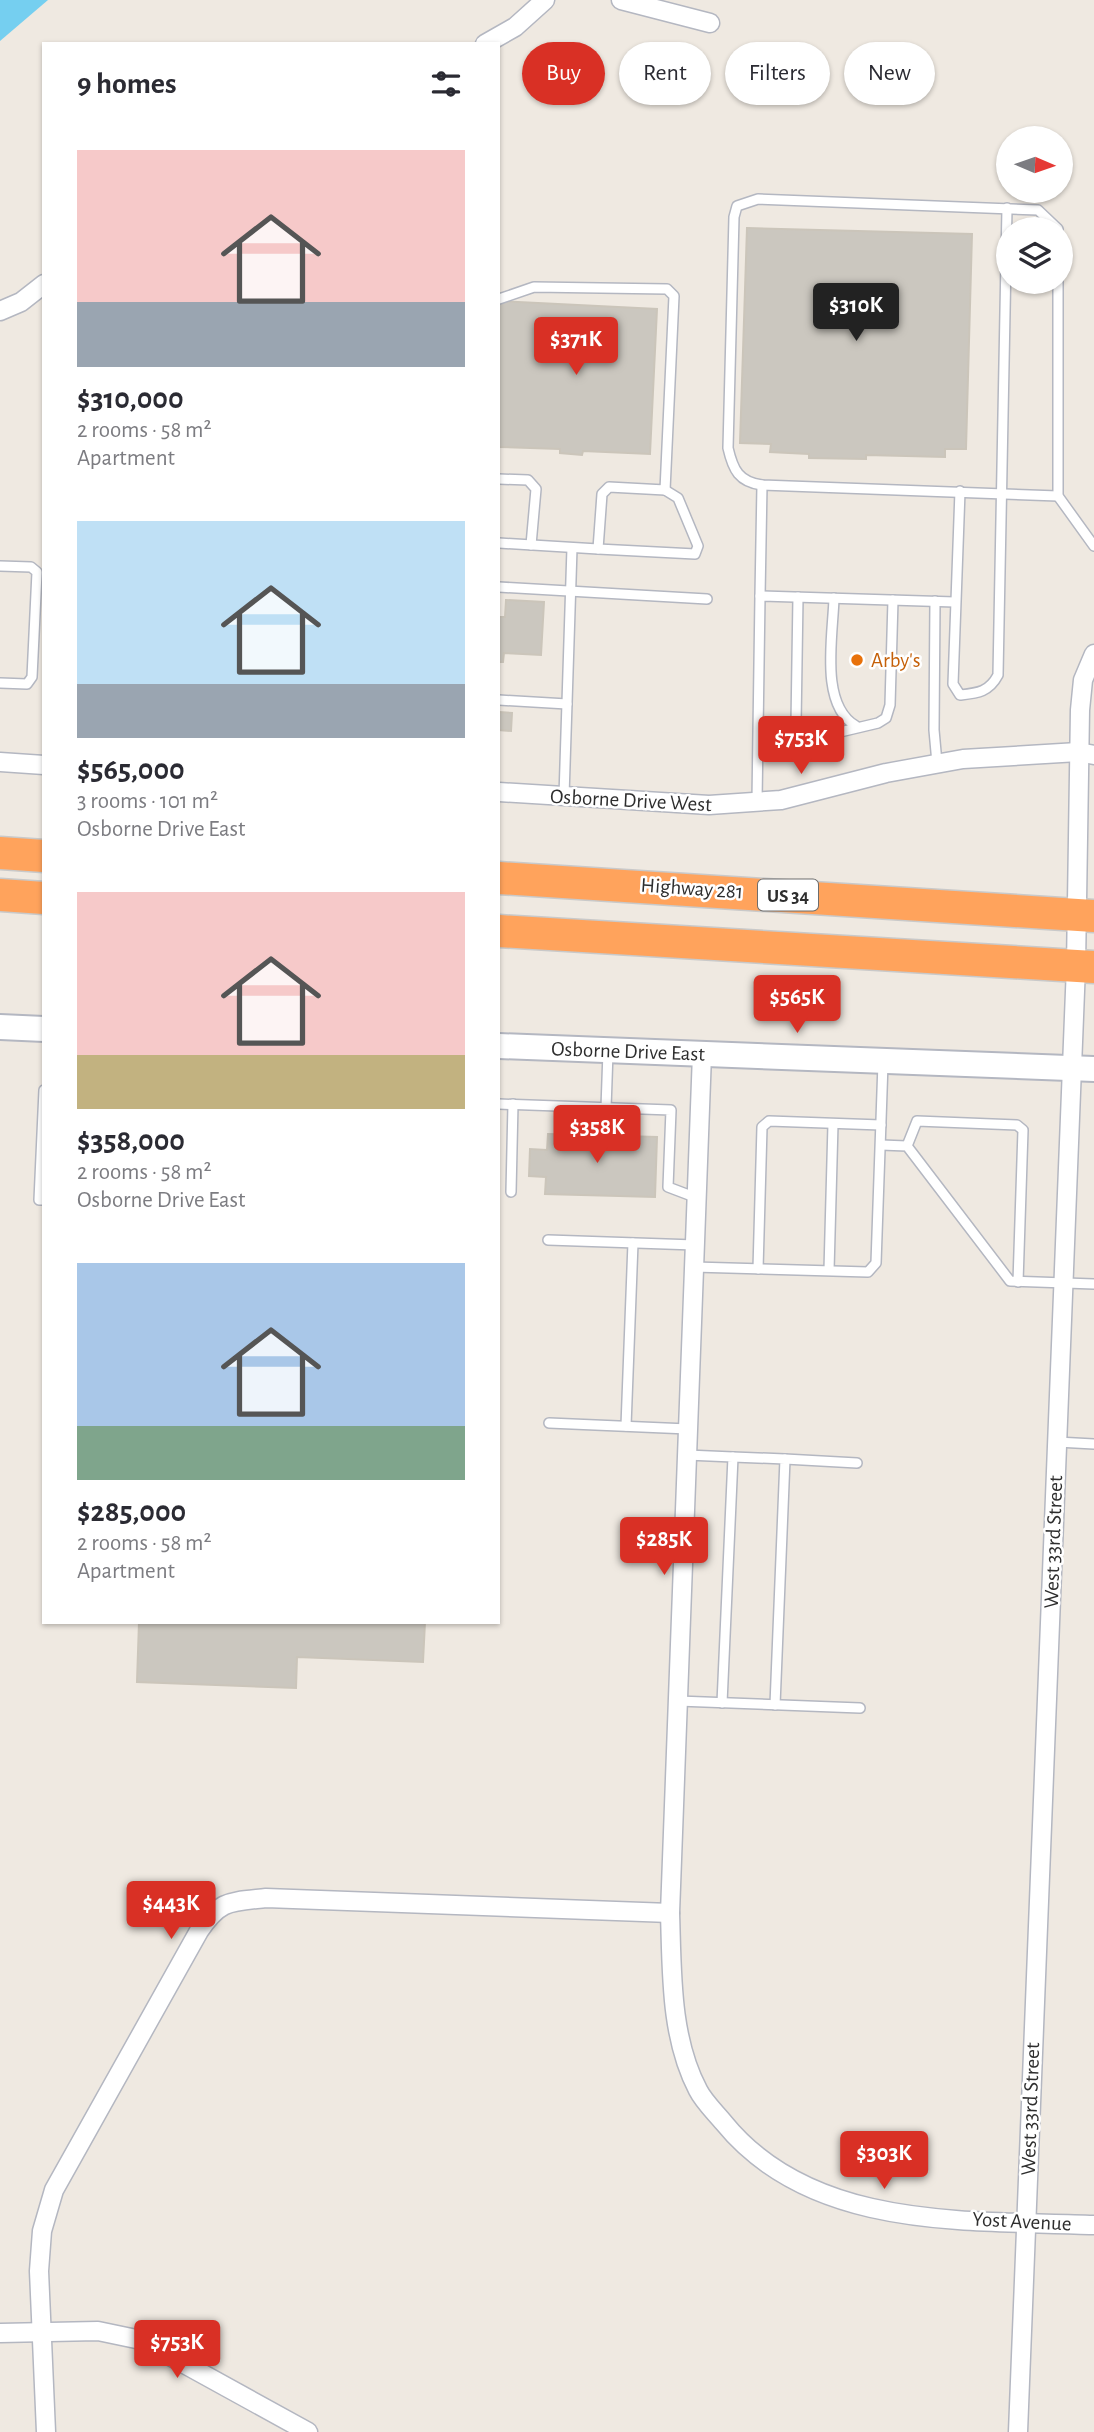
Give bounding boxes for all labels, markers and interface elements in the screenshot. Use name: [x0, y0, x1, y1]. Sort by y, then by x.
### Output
chip: Buy: [522, 42, 605, 105]
chip: Rent: [619, 42, 711, 105]
chip: Filters: [725, 42, 830, 105]
chip: New: [844, 42, 935, 105]
icon: filters: [427, 65, 465, 103]
text: 9 homes: [77, 69, 177, 99]
north arrow: [996, 126, 1073, 203]
map controls: [996, 126, 1073, 294]
icon: home: [208, 196, 334, 322]
button: layers: [996, 217, 1073, 294]
pin: $310K: [807, 284, 905, 343]
text: $310K: [829, 294, 883, 317]
pin: $371K: [527, 318, 625, 377]
text: $371K: [550, 328, 602, 351]
text: $310,000: [77, 384, 184, 414]
text: 2 rooms · 58 m²: [77, 419, 212, 442]
text: Apartment: [77, 447, 175, 470]
icon: home: [208, 567, 334, 693]
place label: Arby's: [871, 650, 920, 671]
marker: Arby's: [849, 652, 865, 668]
pin: $753K: [752, 716, 850, 776]
text: $753K: [774, 727, 828, 750]
text: $565,000: [77, 755, 185, 785]
street label: Osborne Drive West: [550, 786, 713, 815]
text: 3 rooms · 101 m²: [77, 790, 218, 813]
text: Osborne Drive East: [77, 818, 245, 841]
street label: Highway 281: [640, 874, 744, 903]
road number: US 34: [758, 880, 818, 911]
icon: home: [208, 938, 334, 1064]
pin: $565K: [748, 976, 846, 1035]
text: $565K: [770, 986, 824, 1009]
street label: Osborne Drive East: [551, 1038, 705, 1065]
pin: $358K: [548, 1106, 646, 1165]
text: $358K: [570, 1116, 624, 1139]
text: $358,000: [77, 1126, 185, 1156]
text: 2 rooms · 58 m²: [77, 1161, 212, 1184]
text: Osborne Drive East: [77, 1189, 245, 1212]
icon: home: [208, 1309, 334, 1435]
street label: West 33rd Street: [1041, 1475, 1066, 1609]
text: $285,000: [77, 1497, 186, 1527]
pin: $285K: [615, 1518, 713, 1577]
text: $285K: [636, 1528, 692, 1551]
text: 2 rooms · 58 m²: [77, 1532, 212, 1555]
text: Apartment: [77, 1560, 175, 1583]
pin: $443K: [122, 1882, 220, 1941]
text: $443K: [143, 1892, 199, 1915]
street label: West 33rd Street: [1018, 2042, 1043, 2176]
pin: $303K: [835, 2132, 933, 2191]
text: $303K: [856, 2142, 912, 2165]
street label: Yost Avenue: [972, 2208, 1072, 2235]
pin: $753K: [128, 2320, 226, 2380]
text: $753K: [150, 2331, 204, 2354]

